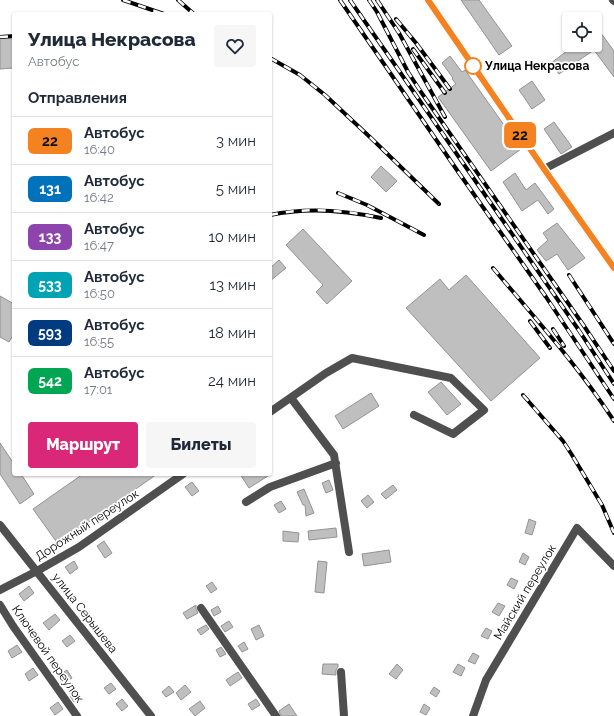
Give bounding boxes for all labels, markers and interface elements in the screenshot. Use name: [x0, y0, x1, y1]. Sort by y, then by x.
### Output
map controls: [562, 12, 602, 52]
button: locate: [562, 12, 602, 52]
button: heart: [214, 25, 256, 67]
text: Улица Некрасова: [28, 28, 196, 50]
text: Автобус: [28, 54, 79, 69]
marker: Улица Некрасова: [464, 57, 482, 75]
place label: Улица Некрасова: [484, 59, 589, 73]
text: Отправления: [28, 89, 127, 107]
line badge: 22: [502, 122, 538, 148]
text: Автобус: [84, 124, 145, 142]
text: 22: [512, 127, 528, 143]
text: 3 мин: [216, 132, 256, 150]
text: 22: [42, 133, 58, 149]
text: 16:40: [84, 142, 115, 157]
text: Автобус: [84, 172, 145, 190]
text: 5 мин: [216, 180, 256, 198]
text: 131: [39, 181, 61, 197]
text: 16:42: [84, 190, 114, 205]
text: Автобус: [84, 220, 145, 238]
text: 10 мин: [208, 228, 256, 246]
text: 133: [39, 229, 61, 245]
text: 16:47: [84, 238, 114, 253]
text: Автобус: [84, 268, 145, 286]
text: 13 мин: [210, 276, 256, 294]
text: 533: [38, 277, 62, 293]
text: 16:50: [84, 286, 115, 301]
text: Автобус: [84, 316, 145, 334]
text: 18 мин: [209, 324, 256, 342]
text: 593: [38, 325, 62, 341]
text: 16:55: [84, 334, 114, 349]
text: Автобус: [84, 364, 145, 382]
text: 24 мин: [208, 372, 256, 390]
text: 542: [38, 373, 62, 389]
text: 17:01: [84, 382, 112, 397]
button: Маршрут: [28, 422, 138, 468]
button: Билеты: [146, 422, 256, 468]
street label: Дорожный переулок: [33, 486, 141, 564]
street label: Майский переулок: [491, 542, 559, 642]
street label: улица Серышева: [49, 570, 121, 656]
street label: Ключевой переулок: [9, 603, 87, 705]

